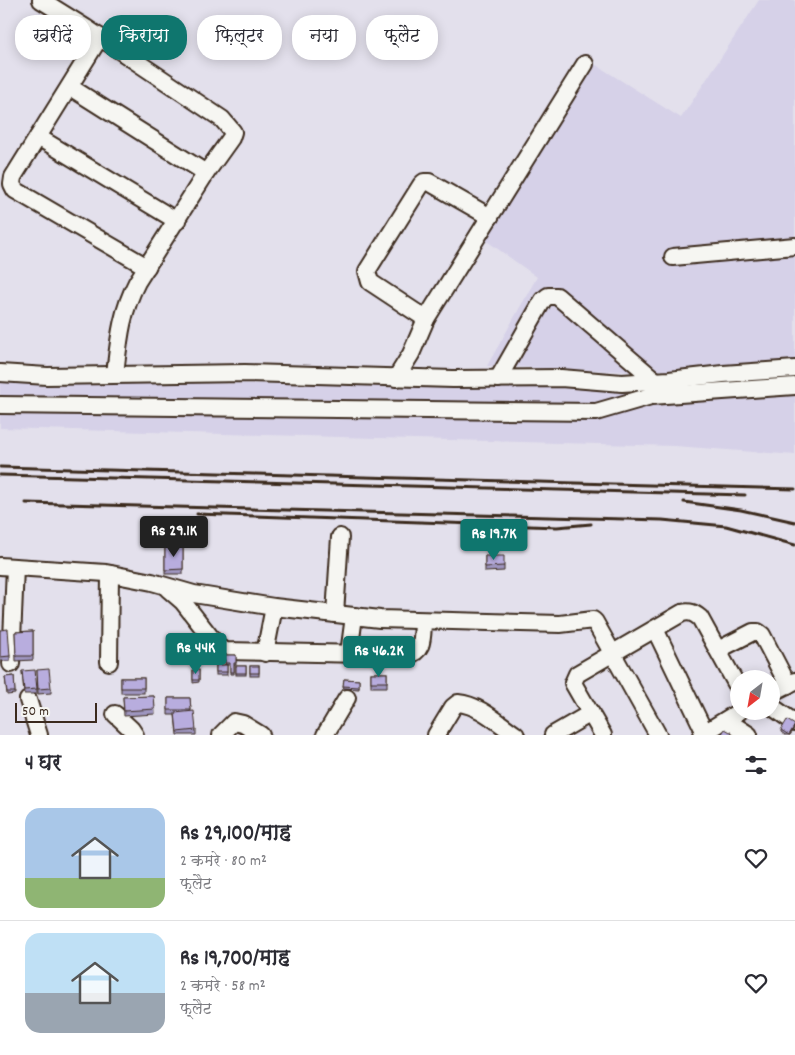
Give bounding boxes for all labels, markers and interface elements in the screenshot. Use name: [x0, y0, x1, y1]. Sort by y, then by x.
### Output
chip: खरीदें: [15, 15, 91, 60]
chip: किराया: [101, 15, 187, 60]
chip: फ़िल्टर: [197, 15, 282, 60]
chip: नया: [292, 15, 356, 60]
chip: फ़्लैट: [366, 15, 438, 60]
pin: Rs 29.1K: [122, 516, 226, 558]
pin: Rs 19.7K: [442, 518, 546, 561]
text: Rs 29.1K: [151, 520, 197, 543]
text: Rs 19.7K: [471, 523, 517, 546]
pin: Rs 44K: [155, 632, 237, 675]
pin: Rs 46.2K: [327, 636, 431, 678]
text: Rs 44K: [177, 637, 215, 660]
text: Rs 46.2K: [354, 640, 404, 663]
north arrow: [730, 670, 780, 720]
map controls: [730, 670, 780, 720]
scale bar: [15, 700, 98, 723]
text: 50 m: [22, 702, 49, 722]
text: 4 घर: [25, 750, 61, 780]
icon: filters: [742, 751, 770, 779]
text: Rs 29,100/माह: [180, 820, 291, 850]
icon: home: [65, 828, 125, 888]
icon: heart: [742, 844, 770, 872]
text: 2 कमरे · 80 m²: [180, 850, 267, 873]
text: फ़्लैट: [180, 873, 212, 896]
text: Rs 19,700/माह: [180, 945, 290, 975]
icon: home: [65, 953, 125, 1013]
icon: heart: [742, 969, 770, 997]
text: 2 कमरे · 58 m²: [180, 975, 266, 998]
text: फ़्लैट: [180, 998, 212, 1021]

